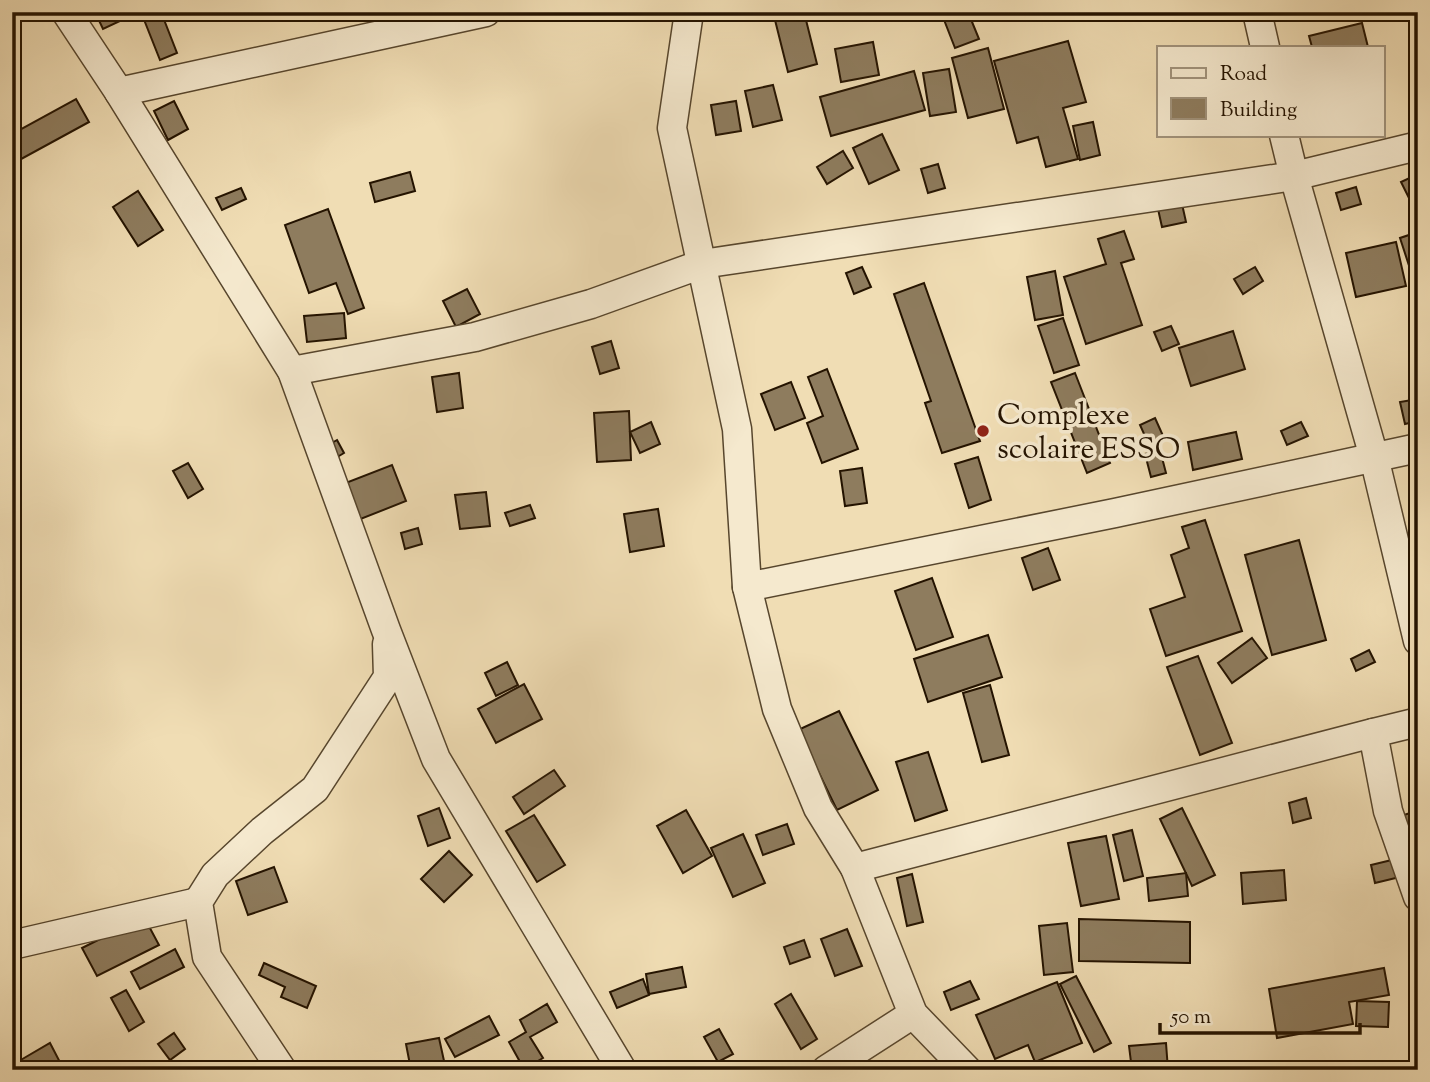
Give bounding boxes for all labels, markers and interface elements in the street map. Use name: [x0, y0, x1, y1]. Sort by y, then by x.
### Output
legend: [1157, 46, 1384, 136]
text: Road: [1220, 60, 1267, 90]
text: Building: [1220, 96, 1297, 126]
place label: Complexe scolaire ESSO: [997, 395, 1180, 472]
marker: Complexe scolaire ESSO: [975, 423, 991, 439]
scale bar: [1160, 991, 1360, 1035]
text: 50 m: [1170, 1003, 1211, 1033]

